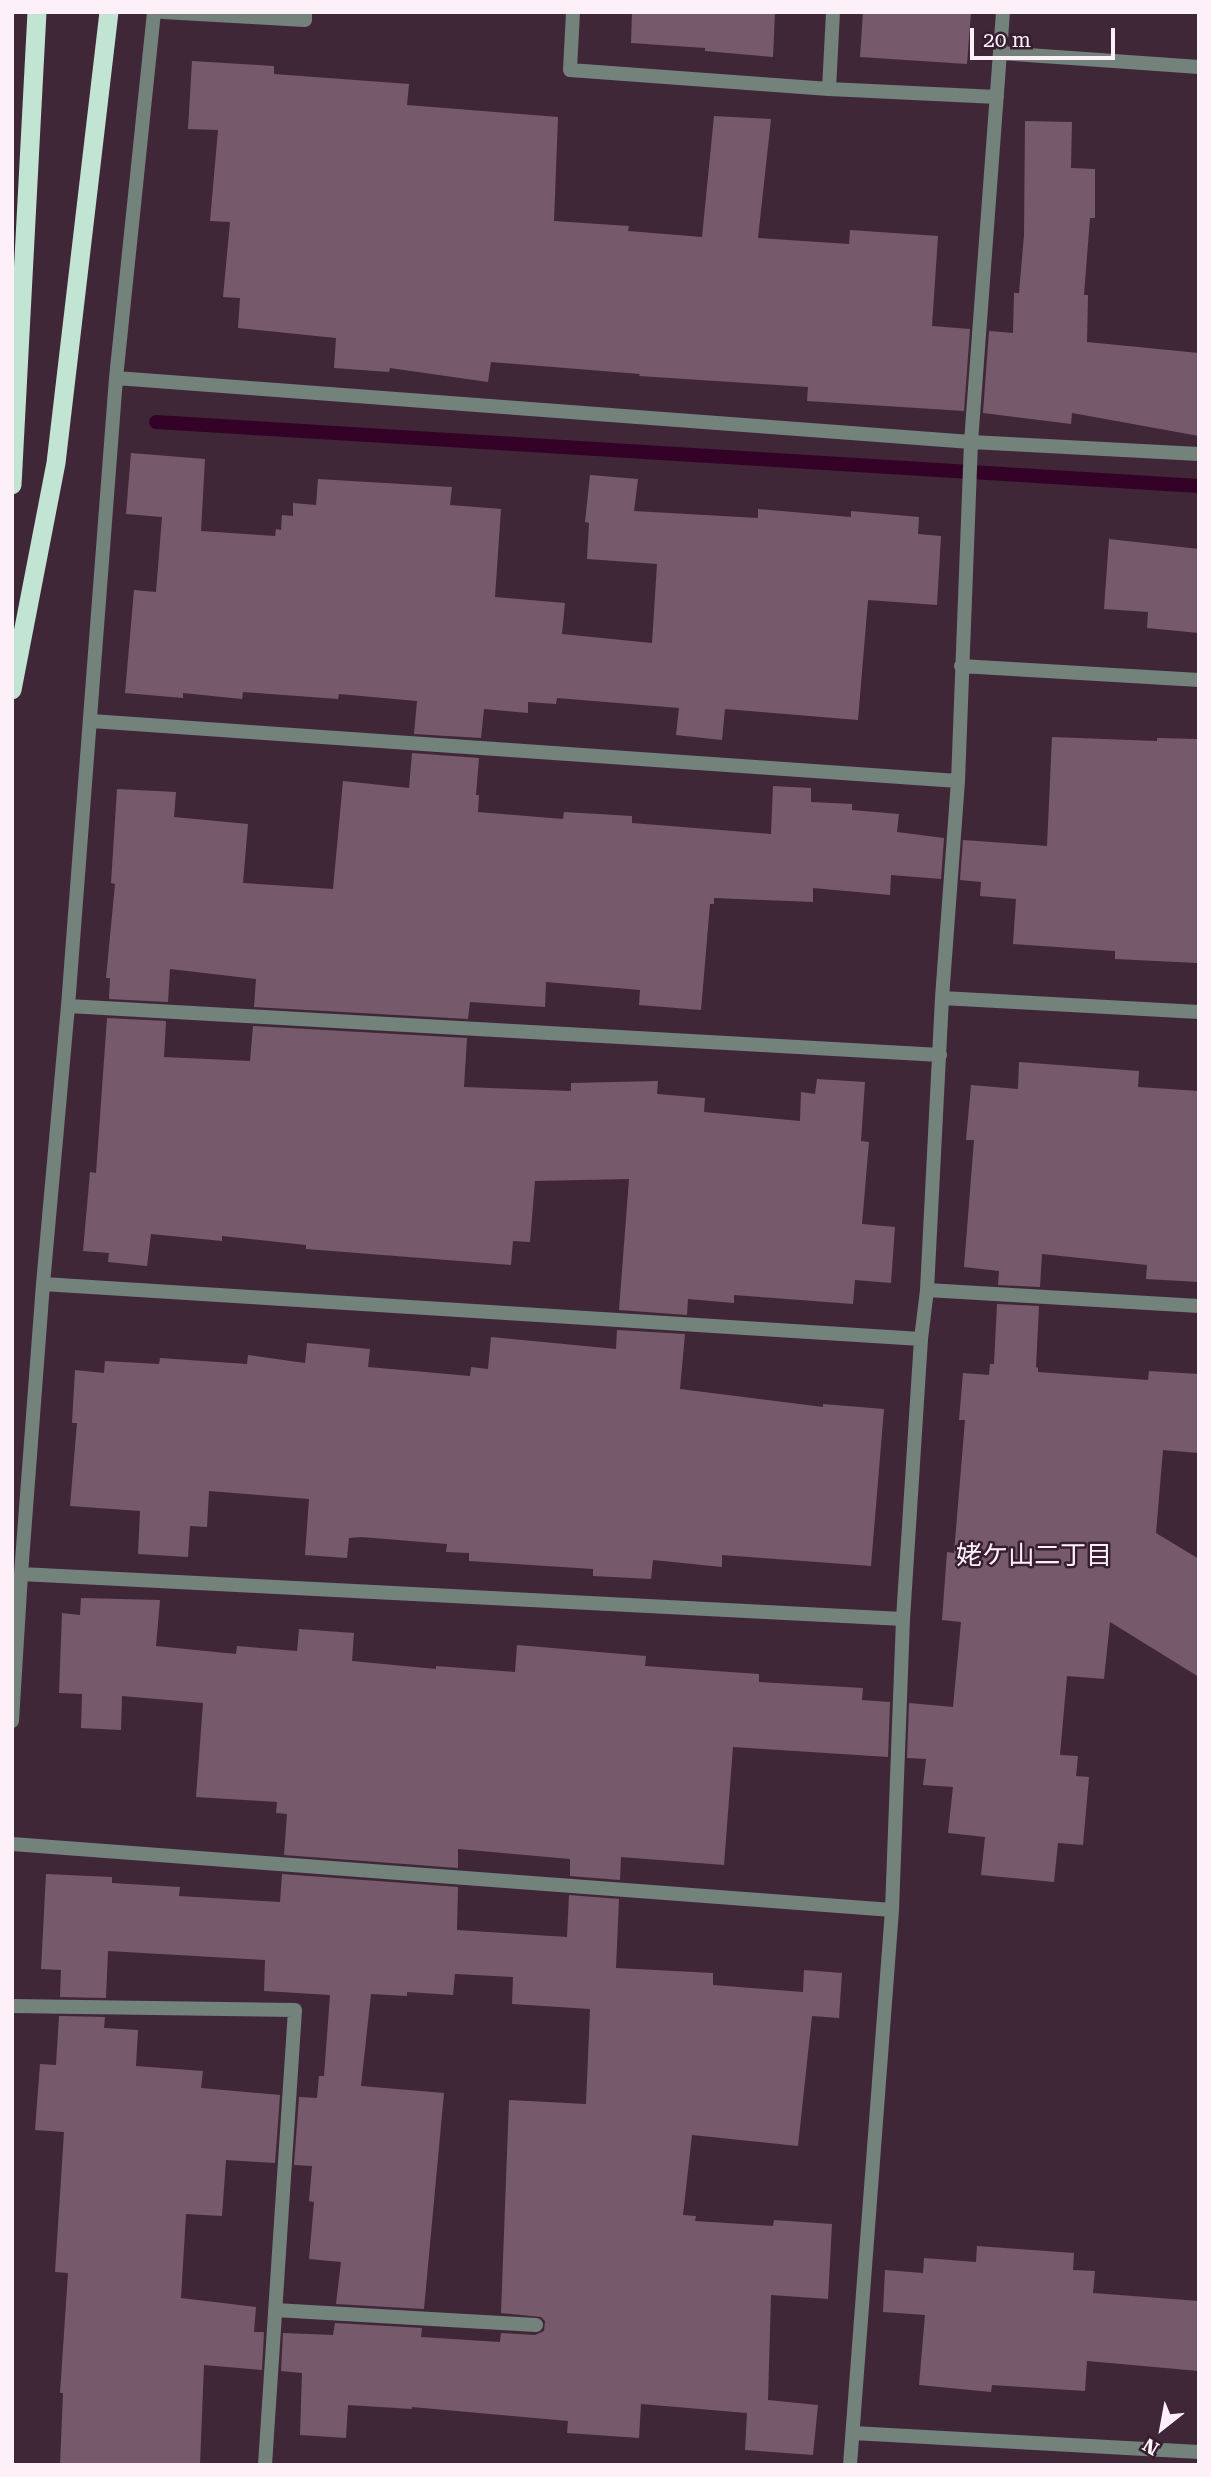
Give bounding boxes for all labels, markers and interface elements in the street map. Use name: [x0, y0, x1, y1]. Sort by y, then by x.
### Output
scale bar: [973, 14, 1118, 58]
text: 20 m: [983, 28, 1031, 52]
district label: 姥ケ山二丁目: [956, 1540, 1112, 1572]
north arrow: [1127, 2393, 1197, 2463]
text: N: [1139, 2433, 1163, 2460]

